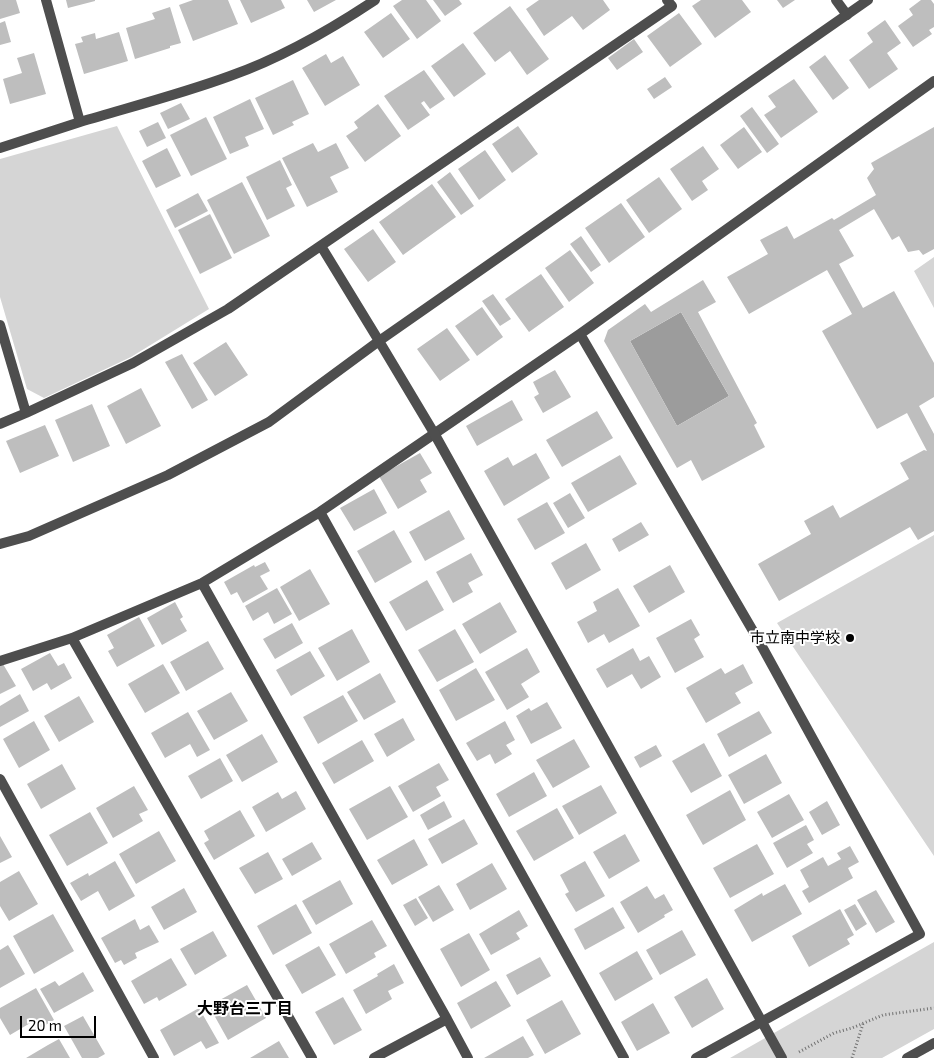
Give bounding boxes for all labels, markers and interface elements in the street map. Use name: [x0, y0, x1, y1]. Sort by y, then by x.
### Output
place label: 市立南中学校: [750, 629, 840, 647]
marker: 市立南中学校: [844, 632, 856, 644]
district label: 大野台三丁目: [197, 999, 293, 1019]
scale bar: [22, 1006, 99, 1038]
text: 20 m: [28, 1016, 62, 1034]

